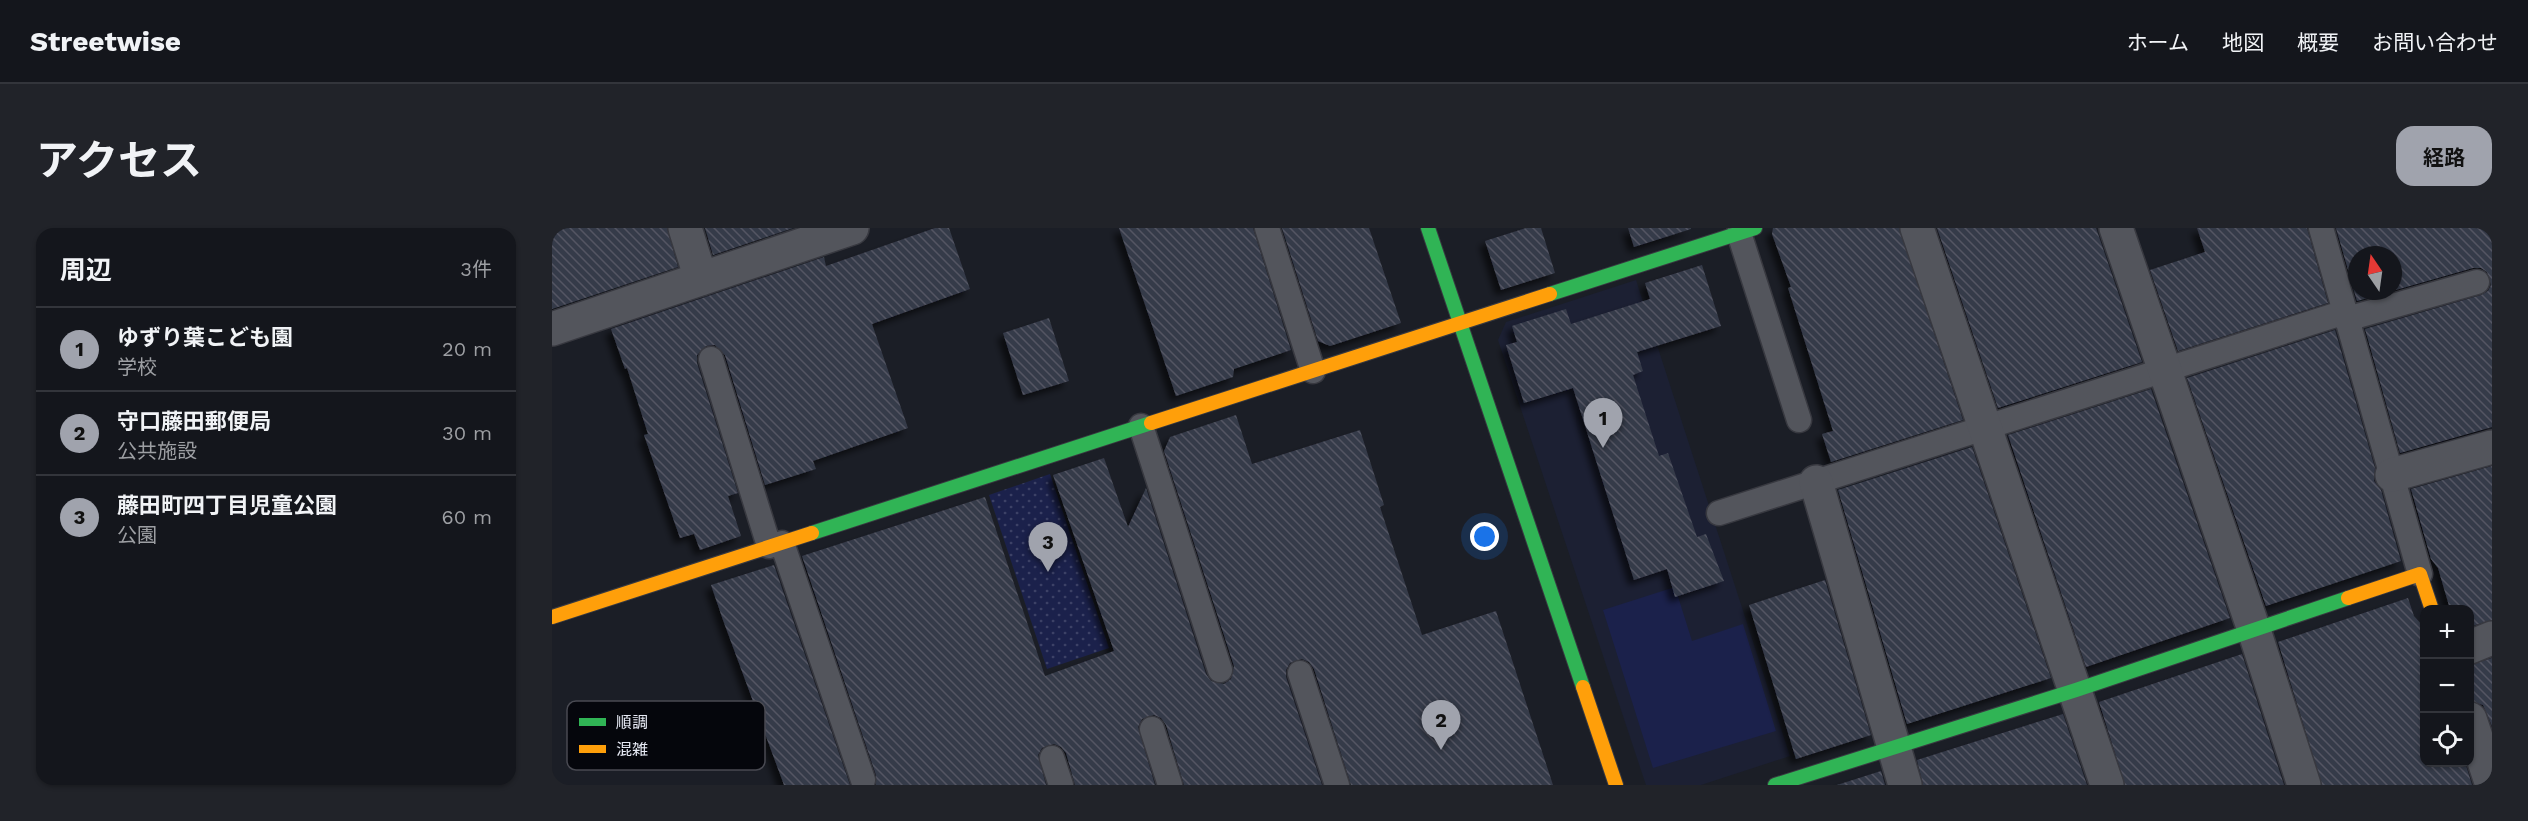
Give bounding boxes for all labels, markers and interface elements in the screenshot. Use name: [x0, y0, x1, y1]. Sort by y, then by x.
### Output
text: Streetwise: [30, 25, 181, 58]
text: ホーム: [2127, 30, 2189, 55]
text: 地図: [2222, 30, 2264, 55]
text: 概要: [2297, 30, 2339, 55]
text: お問い合わせ: [2372, 30, 2498, 55]
button: 経路: [2396, 126, 2492, 186]
text: アクセス: [36, 136, 202, 185]
north arrow: [2348, 246, 2402, 300]
text: 周辺: [60, 255, 112, 285]
text: 3件: [460, 257, 492, 281]
text: ゆずり葉こども園: [117, 325, 293, 350]
text: 1: [75, 337, 84, 361]
text: 20 m: [442, 337, 492, 361]
text: 学校: [117, 355, 157, 379]
pin: 1: [1584, 398, 1622, 448]
text: 守口藤田郵便局: [117, 409, 271, 434]
text: 2: [74, 421, 85, 445]
text: 30 m: [442, 421, 492, 445]
text: 公共施設: [117, 439, 197, 463]
text: 藤田町四丁目児童公園: [117, 493, 337, 518]
text: 3: [74, 505, 85, 529]
text: 60 m: [442, 505, 492, 529]
pin: 3: [1028, 522, 1068, 572]
your location: [1470, 522, 1499, 551]
text: 公園: [117, 523, 157, 547]
map controls: [2420, 605, 2474, 767]
button: +: [2420, 605, 2474, 659]
button: −: [2420, 659, 2474, 713]
pin: 2: [1422, 700, 1460, 750]
legend: [567, 701, 765, 770]
text: 順調: [616, 713, 648, 732]
button: locate: [2420, 713, 2474, 767]
text: 混雑: [616, 740, 648, 759]

